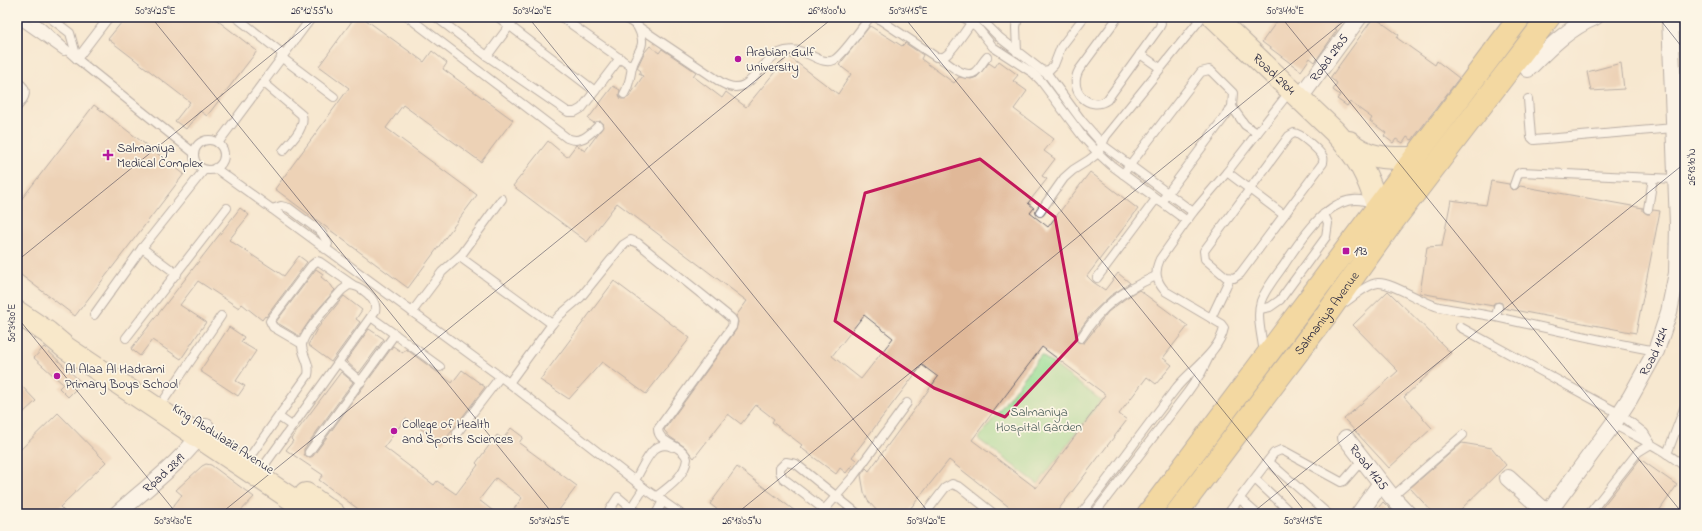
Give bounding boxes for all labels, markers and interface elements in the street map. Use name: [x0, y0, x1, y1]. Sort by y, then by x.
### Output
text: 50°34'25"E: [134, 4, 176, 19]
text: 26°12'55"N: [291, 4, 333, 19]
text: 50°34'20"E: [512, 4, 552, 19]
text: 26°13'00"N: [808, 4, 846, 19]
text: 50°34'15"E: [888, 4, 928, 19]
text: 50°34'10"E: [1266, 4, 1304, 19]
street label: Road 2905: [1305, 30, 1353, 86]
place label: Arabian Gulf University: [746, 43, 816, 78]
street label: Road 2904: [1248, 49, 1300, 100]
marker: Arabian Gulf University: [733, 54, 743, 64]
place label: Salmaniya Medical Complex: [117, 139, 203, 173]
text: 26°13'10"N: [1685, 148, 1700, 186]
marker: Salmaniya Medical Complex: [102, 149, 114, 161]
place label: 193: [1354, 242, 1367, 261]
marker: 193: [1341, 246, 1351, 256]
street label: Salmaniya Avenue: [1289, 267, 1364, 359]
text: 50°34'30"E: [5, 304, 20, 342]
street label: Road 1124: [1635, 324, 1673, 379]
place label: Al Alaa Al Hadrami Primary Boys School: [65, 360, 178, 395]
marker: Al Alaa Al Hadrami Primary Boys School: [52, 371, 62, 381]
street label: King Abdulaziz Avenue: [168, 399, 278, 480]
park label: Salmaniya Hospital Garden: [996, 403, 1082, 437]
place label: College of Health and Sports Sciences: [402, 415, 514, 449]
marker: College of Health and Sports Sciences: [389, 426, 399, 436]
street label: Road 1125: [1345, 440, 1393, 495]
street label: Road 2819: [138, 449, 189, 497]
text: 50°34'30"E: [154, 514, 192, 529]
text: 50°34'25"E: [528, 514, 570, 529]
text: 26°13'05"N: [722, 514, 762, 529]
text: 50°34'20"E: [906, 514, 946, 529]
text: 50°34'15"E: [1283, 514, 1323, 529]

